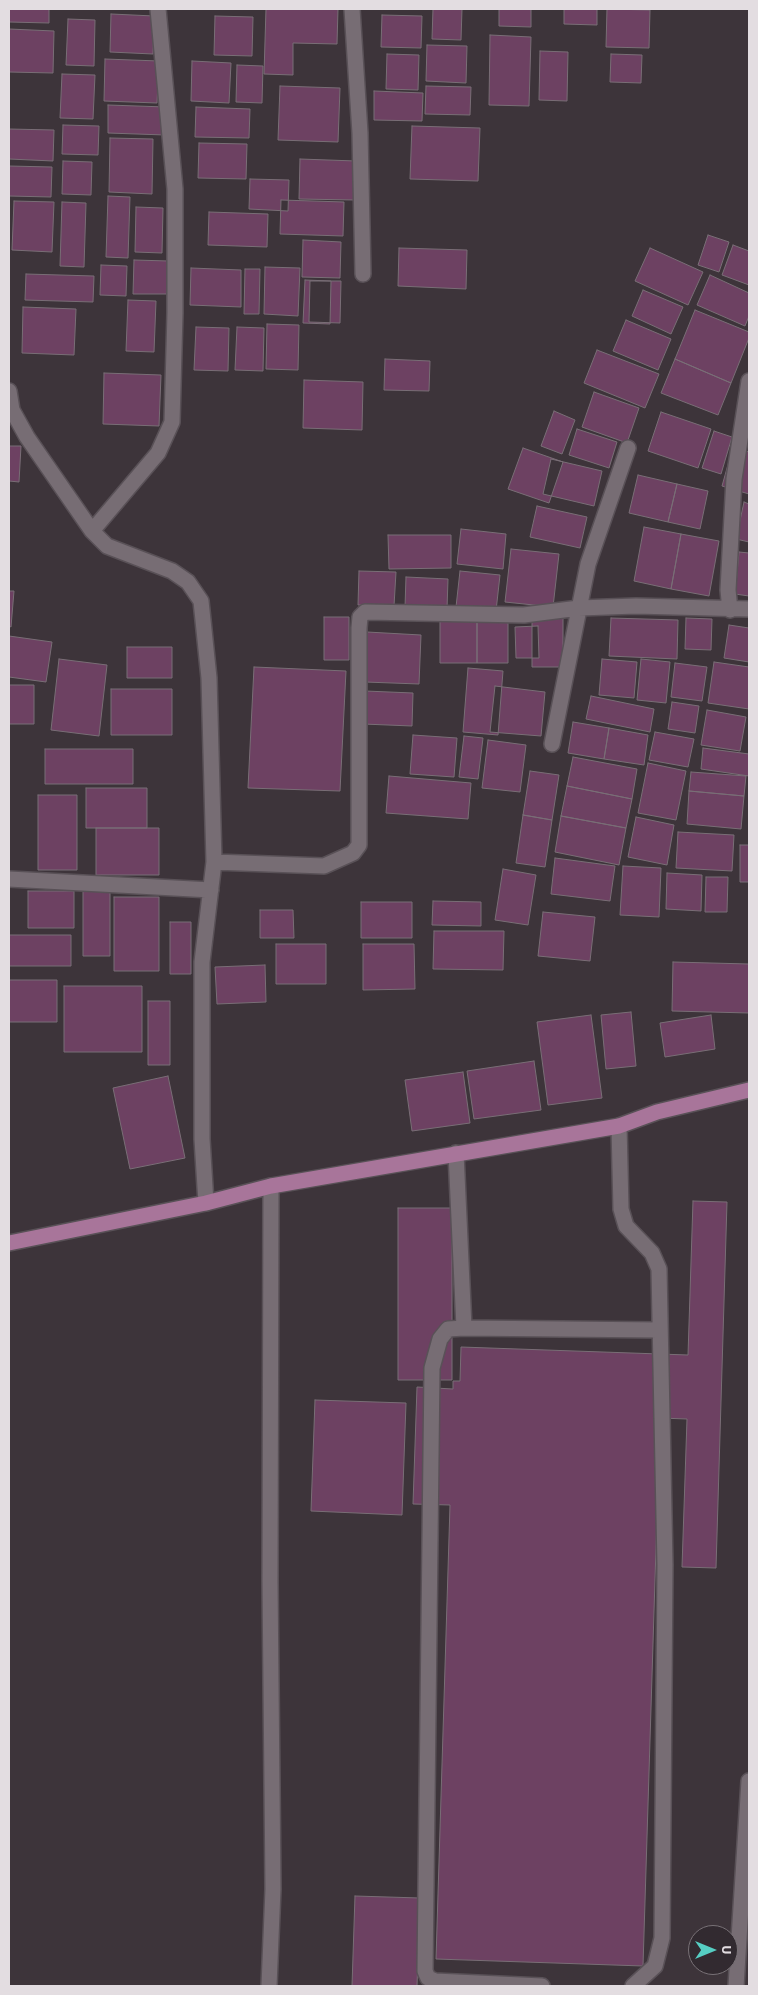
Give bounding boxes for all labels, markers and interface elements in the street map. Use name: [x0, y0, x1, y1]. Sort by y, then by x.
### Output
north arrow: [688, 1925, 738, 1975]
text: U: [719, 1946, 736, 1954]

